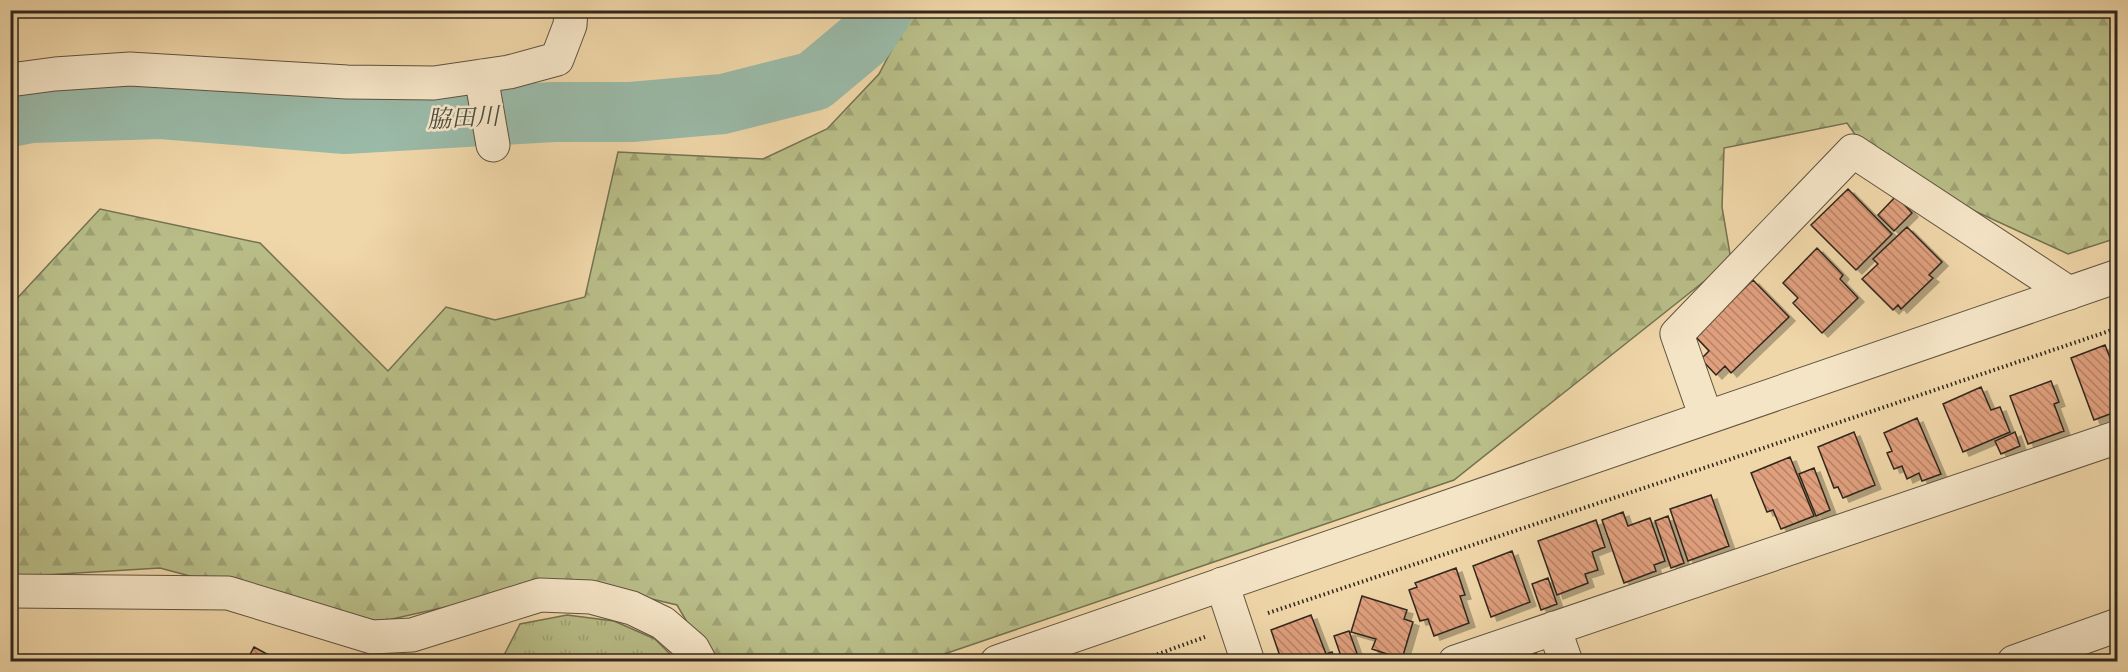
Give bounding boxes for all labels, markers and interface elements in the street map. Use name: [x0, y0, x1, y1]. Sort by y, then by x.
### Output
water label: 脇田川: [426, 102, 503, 136]

